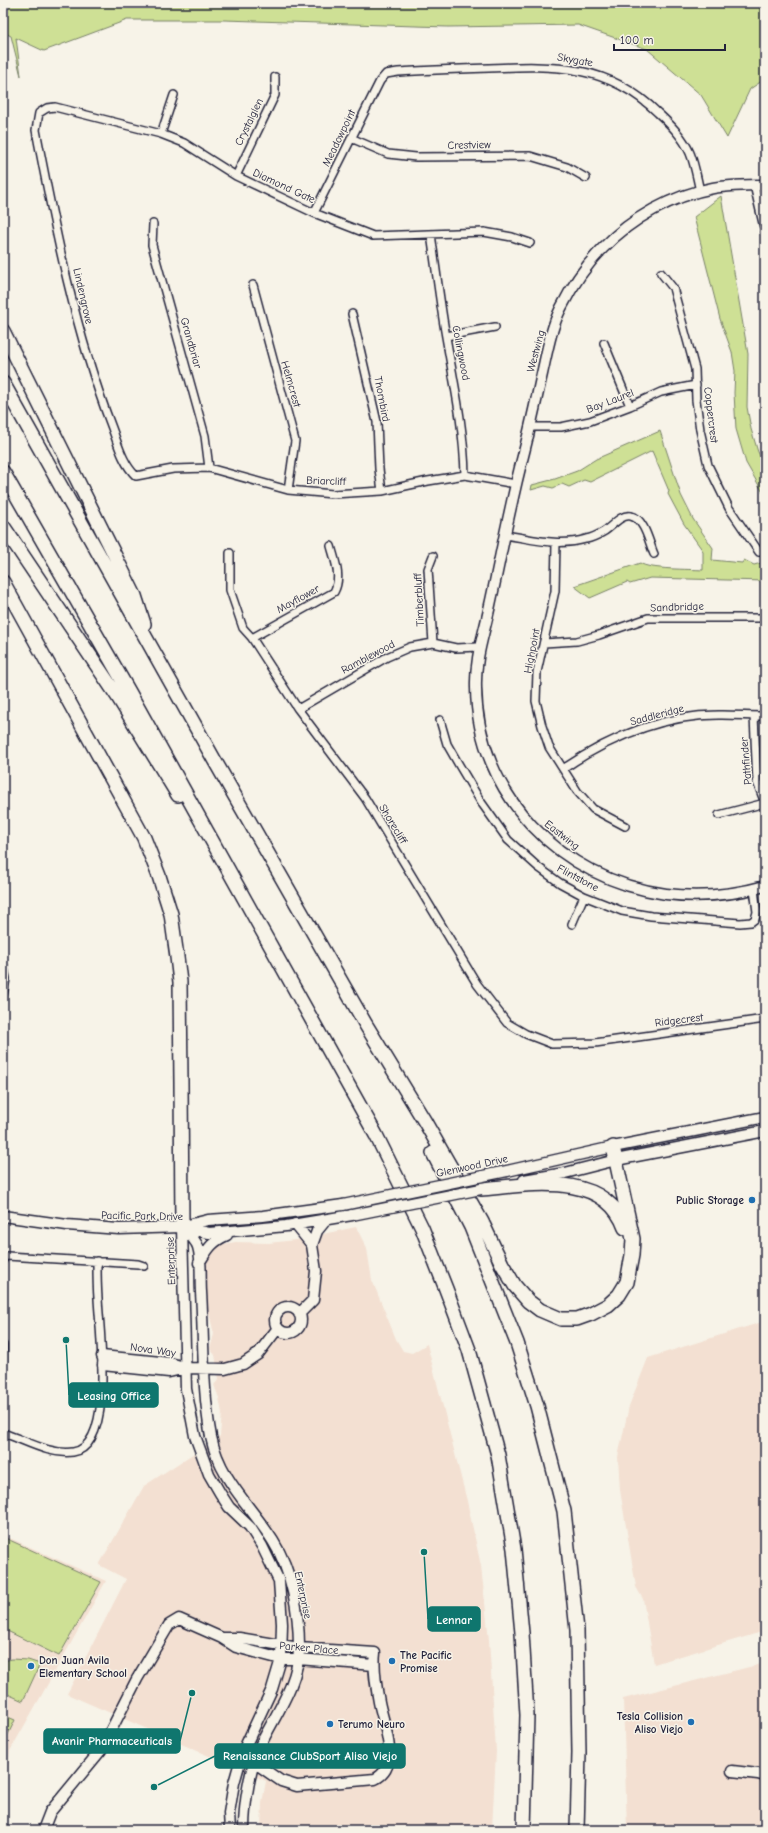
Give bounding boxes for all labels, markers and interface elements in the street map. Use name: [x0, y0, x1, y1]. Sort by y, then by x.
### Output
scale bar: [614, 26, 725, 52]
text: 100 m: [620, 33, 653, 47]
street label: Skygate: [556, 50, 594, 70]
street label: Crystalglen: [232, 96, 266, 148]
street label: Meadowpoint: [320, 107, 359, 169]
street label: Crestview: [447, 138, 491, 152]
street label: Diamond Gate: [251, 166, 318, 206]
street label: Lindengrove: [70, 267, 96, 326]
street label: Grandbriar: [178, 316, 205, 371]
street label: Collingwood: [449, 324, 473, 382]
street label: Westwing: [524, 329, 548, 373]
street label: Helmcrest: [278, 359, 304, 410]
street label: Thornbird: [371, 375, 393, 423]
street label: Bay Laurel: [584, 386, 636, 416]
street label: Coppercrest: [701, 386, 721, 445]
street label: Briarcliff: [306, 474, 347, 488]
street label: Timberbluff: [411, 572, 427, 627]
street label: Mayflower: [274, 582, 322, 616]
street label: Sandbridge: [650, 600, 704, 614]
street label: Highpoint: [521, 627, 543, 675]
street label: Ramblewood: [339, 637, 397, 677]
street label: Saddleridge: [629, 701, 686, 728]
street label: Pathfinder: [737, 736, 755, 785]
street label: Shorecliff: [376, 802, 410, 847]
street label: Eastwing: [542, 817, 582, 853]
street label: Flintstone: [555, 862, 601, 895]
street label: Ridgecrest: [654, 1010, 705, 1029]
street label: Glenwood Drive: [435, 1152, 510, 1180]
place label: Public Storage: [676, 1194, 745, 1207]
marker: Public Storage: [747, 1195, 757, 1205]
street label: Pacific Park Drive: [101, 1209, 184, 1223]
street label: Enterprise: [164, 1236, 178, 1285]
street label: Nova Way: [129, 1340, 177, 1360]
callout: Leasing Office: [69, 1383, 158, 1407]
text: Leasing Office: [77, 1389, 151, 1403]
street label: Enterprise: [292, 1570, 314, 1620]
callout: Lennar: [428, 1607, 480, 1631]
text: Lennar: [436, 1613, 472, 1627]
street label: Parker Place: [279, 1639, 340, 1657]
place label: The Pacific Promise: [400, 1649, 452, 1675]
place label: Don Juan Avila Elementary School: [39, 1654, 127, 1680]
marker: The Pacific Promise: [387, 1656, 397, 1666]
marker: Don Juan Avila Elementary School: [26, 1661, 36, 1671]
place label: Tesla Collision Aliso Viejo: [617, 1710, 683, 1736]
marker: Tesla Collision Aliso Viejo: [686, 1717, 696, 1727]
place label: Terumo Neuro: [338, 1718, 405, 1731]
marker: Terumo Neuro: [325, 1719, 335, 1729]
callout: Avanir Pharmaceuticals: [44, 1729, 180, 1753]
text: Avanir Pharmaceuticals: [52, 1734, 172, 1748]
callout: Renaissance ClubSport Aliso Viejo: [215, 1744, 405, 1768]
text: Renaissance ClubSport Aliso Viejo: [223, 1749, 397, 1763]

